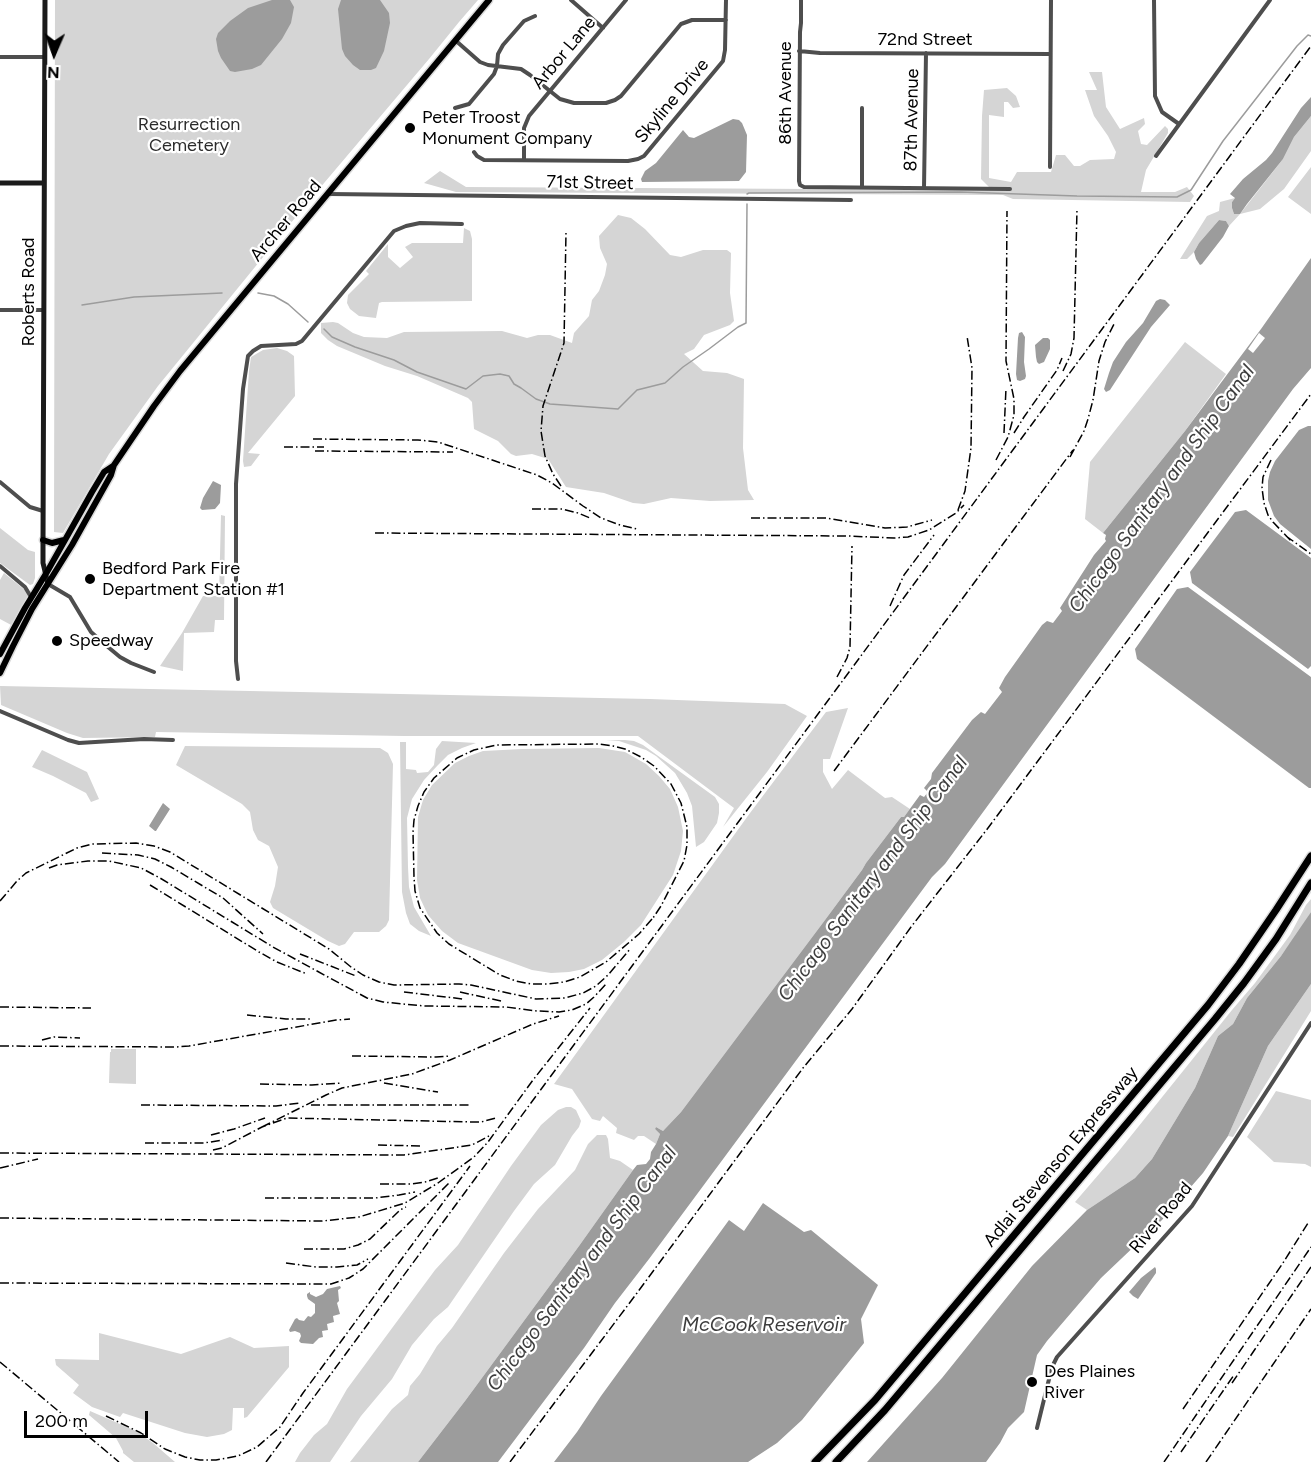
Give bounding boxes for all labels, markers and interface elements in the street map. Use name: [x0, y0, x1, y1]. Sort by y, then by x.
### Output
street label: Arbor Lane: [527, 12, 601, 94]
north arrow: [24, 24, 84, 84]
street label: 72nd Street: [877, 29, 973, 51]
street label: 86th Avenue: [775, 41, 797, 145]
street label: Skyline Drive: [631, 54, 713, 148]
text: N: [47, 63, 60, 82]
street label: 87th Avenue: [900, 68, 924, 172]
place label: Peter Troost Monument Company: [422, 107, 592, 150]
park label: Resurrection Cemetery: [138, 114, 240, 156]
marker: Peter Troost Monument Company: [403, 121, 417, 135]
street label: 71st Street: [546, 171, 634, 195]
street label: Archer Road: [246, 176, 326, 266]
street label: Roberts Road: [18, 237, 40, 347]
water label: Chicago Sanitary and Ship Canal: [1064, 360, 1260, 618]
place label: Bedford Park Fire Department Station #1: [102, 558, 285, 600]
marker: Bedford Park Fire Department Station #1: [83, 572, 97, 586]
place label: Speedway: [69, 630, 153, 652]
marker: Speedway: [50, 634, 64, 648]
water label: Chicago Sanitary and Ship Canal: [773, 752, 973, 1006]
street label: Adlai Stevenson Expressway: [979, 1062, 1143, 1252]
water label: Chicago Sanitary and Ship Canal: [482, 1142, 682, 1396]
street label: River Road: [1125, 1178, 1197, 1258]
water label: McCook Reservoir: [682, 1313, 846, 1337]
place label: Des Plaines River: [1044, 1361, 1135, 1404]
marker: Des Plaines River: [1025, 1375, 1039, 1389]
scale bar: [27, 1399, 152, 1437]
text: 200 m: [35, 1410, 88, 1432]

